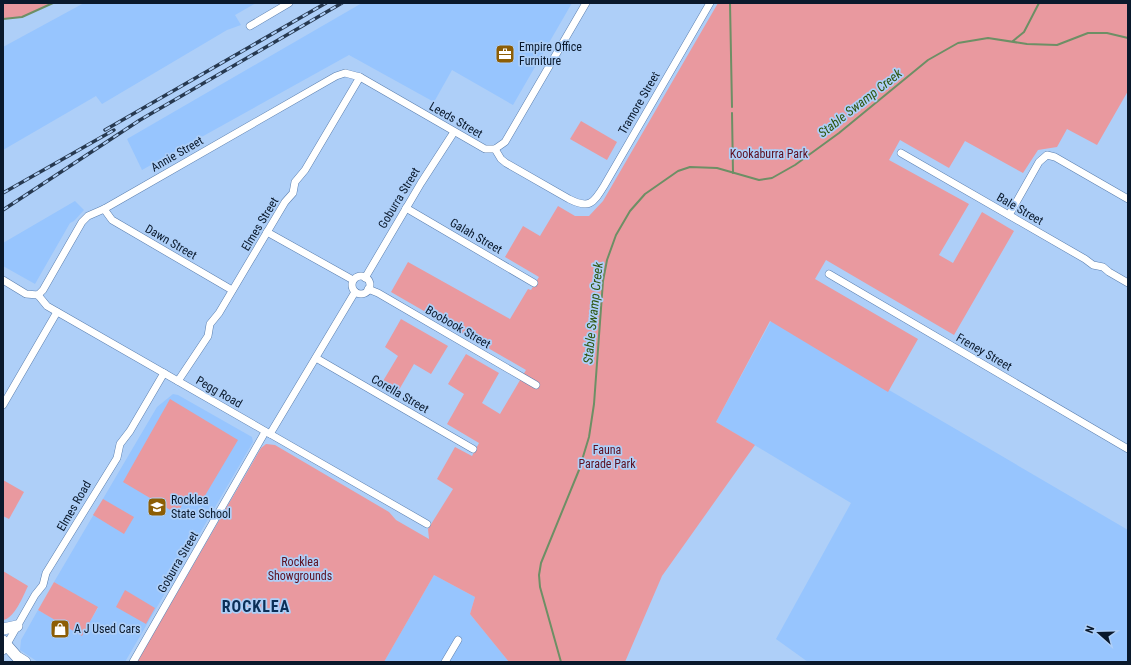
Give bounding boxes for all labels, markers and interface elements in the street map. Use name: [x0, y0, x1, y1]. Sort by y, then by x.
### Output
place label: Empire Office Furniture: [519, 40, 582, 68]
office icon: Empire Office Furniture: [494, 43, 516, 65]
water label: Stable Swamp Creek: [815, 65, 905, 140]
street label: Tramore Street: [615, 69, 663, 137]
street label: Leeds Street: [427, 99, 486, 141]
street label: Annie Street: [148, 133, 206, 175]
park label: Kookaburra Park: [730, 147, 809, 161]
street label: Goburra Street: [375, 165, 423, 231]
street label: Bale Street: [994, 190, 1046, 228]
street label: Elmes Street: [239, 194, 282, 253]
street label: Galah Street: [447, 215, 505, 257]
street label: Dawn Street: [143, 222, 200, 263]
water label: Stable Swamp Creek: [580, 261, 606, 365]
street label: Boobook Street: [423, 303, 493, 351]
street label: Freney Street: [954, 330, 1015, 374]
street label: Corella Street: [369, 372, 432, 416]
street label: Pegg Road: [193, 373, 245, 411]
park label: Fauna Parade Park: [578, 443, 636, 471]
street label: Elmes Road: [54, 478, 94, 534]
place label: Rocklea State School: [171, 493, 231, 521]
school or university icon: Rocklea State School: [146, 496, 168, 518]
street label: Goburra Street: [155, 528, 201, 595]
park label: Rocklea Showgrounds: [268, 555, 332, 583]
district label: ROCKLEA: [222, 597, 290, 616]
north arrow: [1079, 613, 1119, 653]
shop icon: A J Used Cars: [49, 618, 71, 640]
place label: A J Used Cars: [74, 622, 140, 636]
text: N: [1083, 624, 1097, 635]

